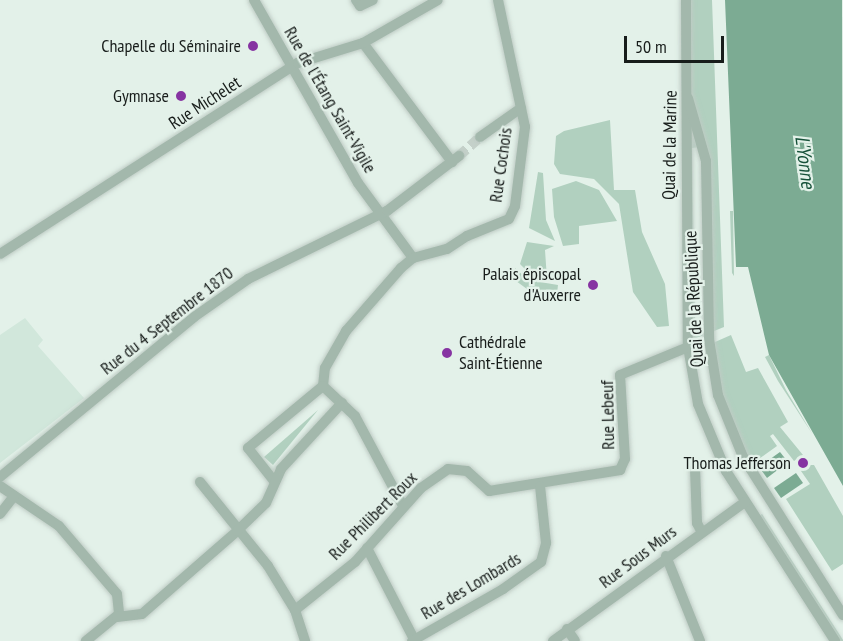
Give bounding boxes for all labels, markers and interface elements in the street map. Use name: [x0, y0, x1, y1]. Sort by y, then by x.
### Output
street label: Rue de l'Étang Saint-Vigile: [279, 23, 381, 177]
scale bar: [627, 24, 728, 62]
place label: Chapelle du Séminaire: [101, 35, 241, 57]
text: 50 m: [635, 35, 667, 58]
marker: Chapelle du Séminaire: [246, 39, 260, 53]
street label: Rue Michelet: [165, 72, 245, 134]
place label: Gymnase: [113, 85, 169, 107]
marker: Gymnase: [174, 89, 188, 103]
street label: Quai de la Marine: [658, 90, 682, 200]
street label: Rue Cochois: [485, 126, 517, 204]
water label: L'Yonne: [790, 134, 820, 190]
street label: Quai de la République: [680, 230, 708, 368]
street label: Rue du 4 Septembre 1870: [96, 263, 238, 379]
place label: Palais épiscopal d'Auxerre: [483, 264, 581, 306]
marker: Palais épiscopal d'Auxerre: [586, 278, 600, 292]
place label: Cathédrale Saint-Étienne: [459, 332, 543, 374]
marker: Cathédrale Saint-Étienne: [440, 346, 454, 360]
street label: Rue Lebeuf: [597, 380, 619, 450]
place label: Thomas Jefferson: [683, 452, 791, 474]
marker: Thomas Jefferson: [796, 456, 810, 470]
street label: Rue Philibert Roux: [324, 467, 422, 565]
street label: Rue Sous Murs: [595, 521, 681, 593]
street label: Rue des Lombards: [417, 548, 525, 624]

